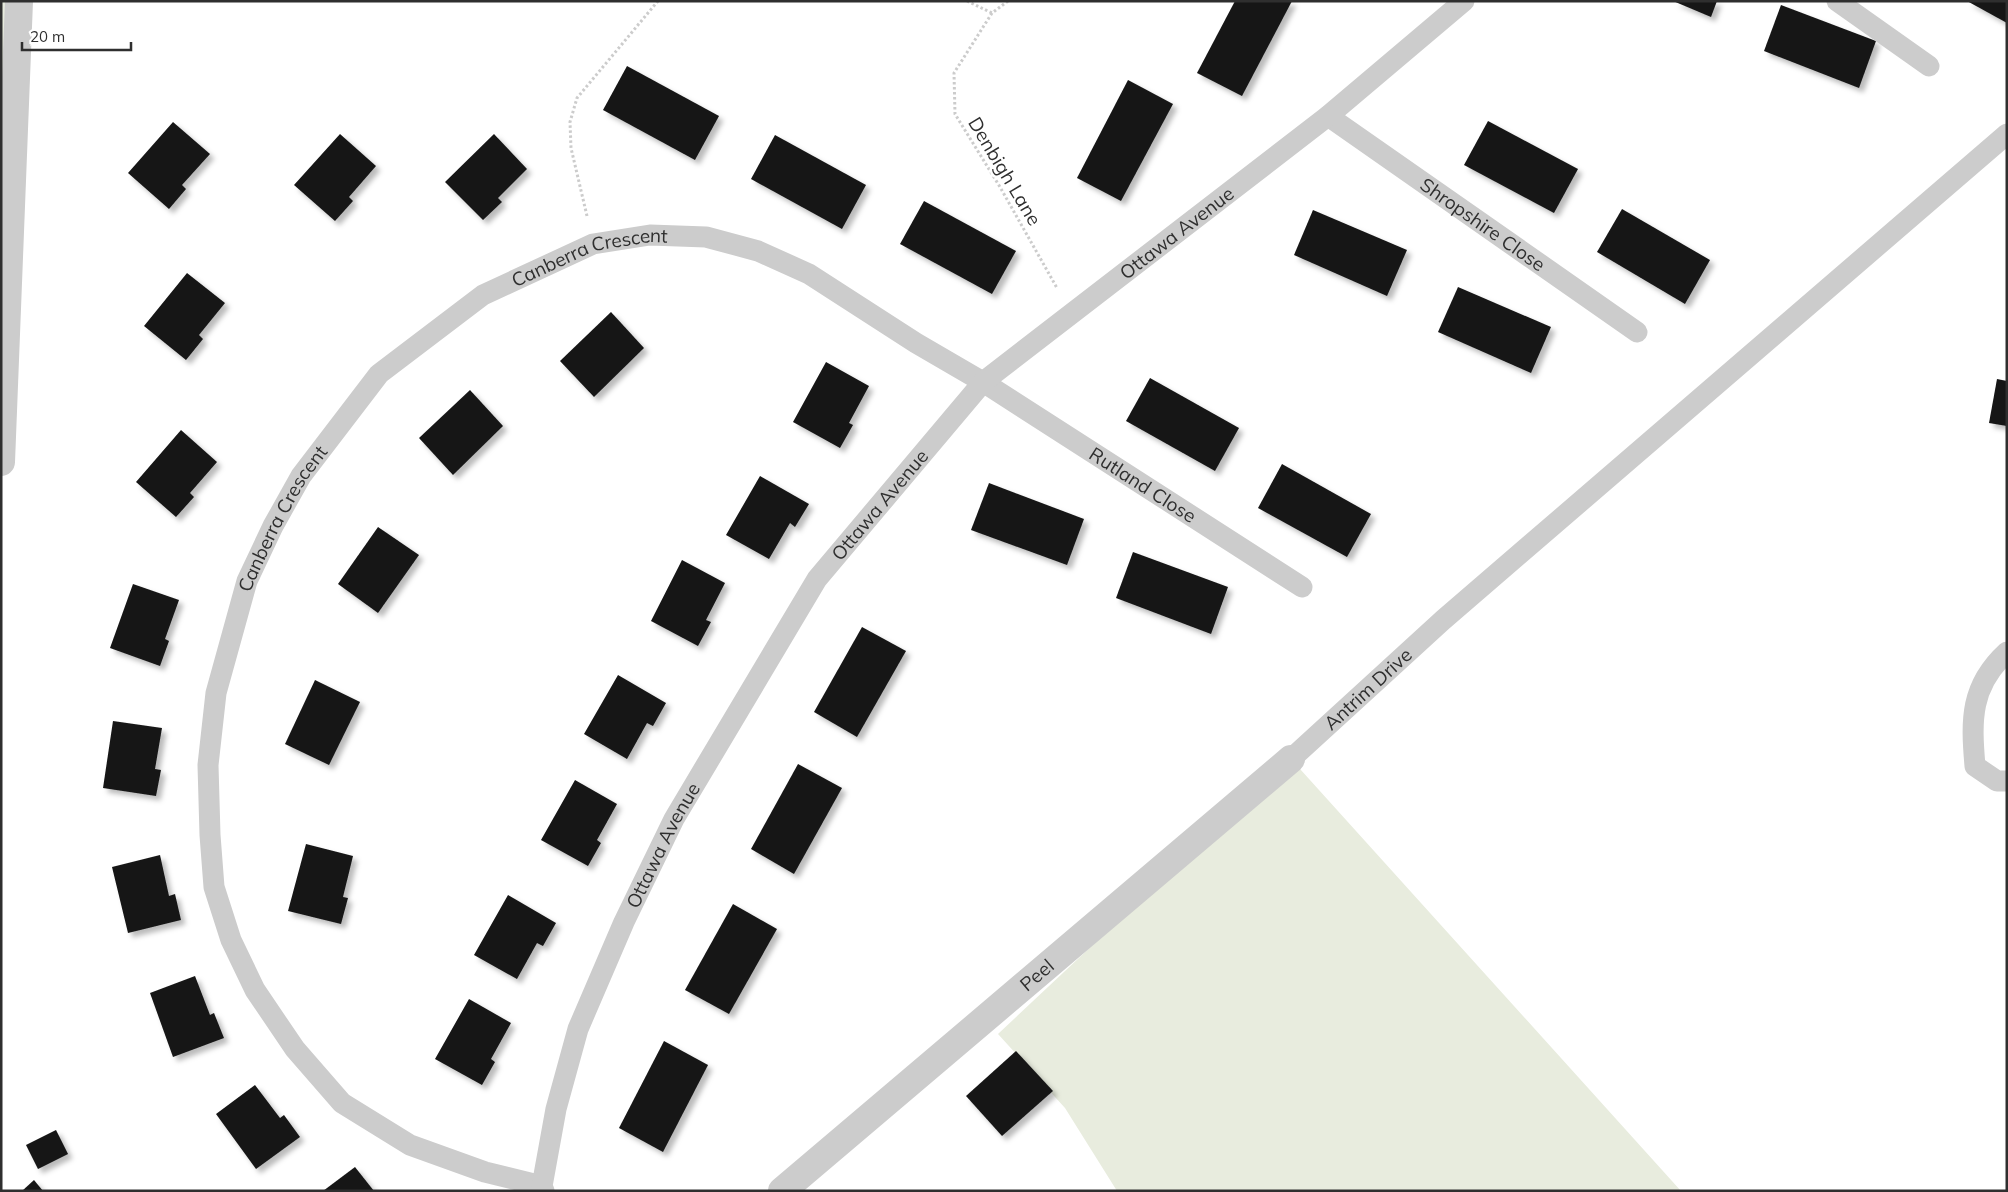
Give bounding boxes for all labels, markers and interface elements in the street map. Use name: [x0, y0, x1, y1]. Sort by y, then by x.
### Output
scale bar: [22, 20, 131, 52]
text: 20 m: [30, 27, 65, 46]
street label: Denbigh Lane: [963, 112, 1047, 230]
street label: Shropshire Close: [1416, 172, 1550, 276]
street label: Ottawa Avenue: [1115, 181, 1239, 284]
street label: Canberra Crescent: [508, 223, 668, 292]
street label: Canberra Crescent: [233, 440, 332, 594]
street label: Rutland Close: [1085, 442, 1201, 528]
street label: Ottawa Avenue: [826, 444, 933, 565]
street label: Antrim Drive: [1319, 643, 1417, 735]
street label: Ottawa Avenue: [621, 778, 705, 912]
street label: Peel: [1015, 954, 1059, 996]

